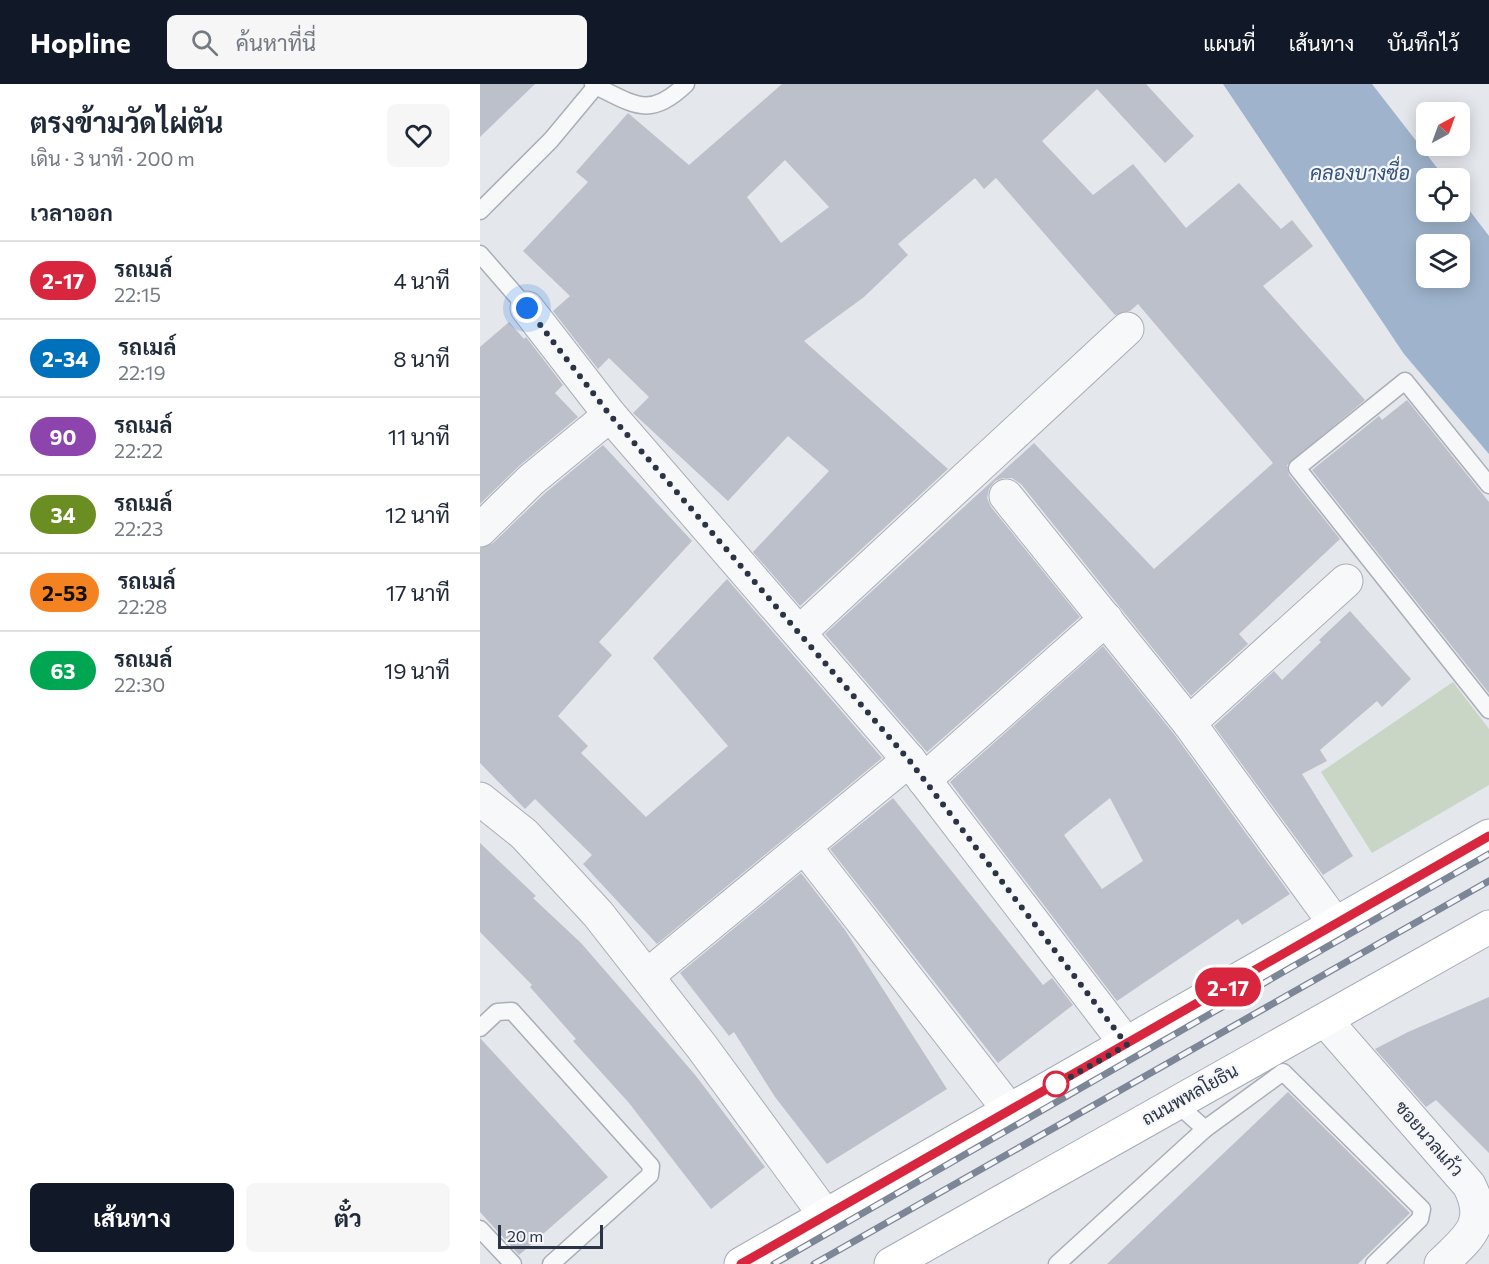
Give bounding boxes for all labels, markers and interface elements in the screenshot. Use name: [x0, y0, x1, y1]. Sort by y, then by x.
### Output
search box: [167, 15, 587, 69]
text: Hopline: [30, 25, 131, 59]
icon: search: [188, 26, 221, 59]
text: ค้นหาที่นี่: [236, 29, 316, 56]
text: แผนที่: [1203, 30, 1256, 55]
text: เส้นทาง: [1289, 30, 1354, 55]
text: บันทึกไว้: [1387, 30, 1459, 55]
north arrow: [1416, 102, 1470, 156]
map controls: [1416, 102, 1470, 288]
button: heart: [387, 104, 450, 167]
text: ตรงข้ามวัดไผ่ตัน: [30, 105, 223, 139]
text: เดิน · 3 นาที · 200 m: [30, 146, 195, 170]
water label: คลองบางซื่อ: [1310, 156, 1410, 184]
button: locate: [1416, 168, 1470, 222]
text: เวลาออก: [30, 199, 113, 226]
button: layers: [1416, 234, 1470, 288]
text: รถเมล์: [114, 255, 172, 282]
text: 4 นาที: [393, 267, 450, 294]
text: 2-17: [42, 268, 84, 293]
text: 22:15: [114, 282, 161, 306]
your location: [512, 293, 542, 323]
text: รถเมล์: [118, 333, 176, 360]
text: 8 นาที: [393, 345, 450, 372]
text: 2-34: [42, 346, 88, 371]
text: 22:19: [118, 360, 166, 384]
text: รถเมล์: [114, 411, 172, 438]
text: 11 นาที: [388, 423, 450, 450]
text: 90: [50, 424, 76, 449]
text: 22:22: [114, 438, 163, 462]
text: รถเมล์: [114, 489, 172, 516]
text: 12 นาที: [385, 501, 450, 528]
text: 34: [50, 502, 76, 527]
text: 22:23: [114, 516, 163, 540]
text: รถเมล์: [117, 567, 176, 594]
text: 17 นาที: [386, 579, 450, 606]
text: 2-53: [42, 580, 87, 605]
text: 22:28: [117, 594, 167, 618]
text: รถเมล์: [114, 645, 172, 672]
text: 19 นาที: [384, 657, 450, 684]
text: 63: [50, 658, 76, 683]
text: 22:30: [114, 672, 165, 696]
line badge: 2-17: [1186, 968, 1270, 1006]
text: 2-17: [1207, 975, 1249, 1000]
street label: ถนนพหลโยธิน: [1137, 1058, 1241, 1130]
unlabelled marker: [1043, 1071, 1069, 1097]
street label: ซอยนวลแก้ว: [1391, 1096, 1469, 1181]
button: เส้นทาง: [30, 1183, 234, 1252]
button: ตั๋ว: [246, 1183, 450, 1252]
scale bar: [498, 1222, 603, 1250]
text: 20 m: [507, 1226, 543, 1245]

